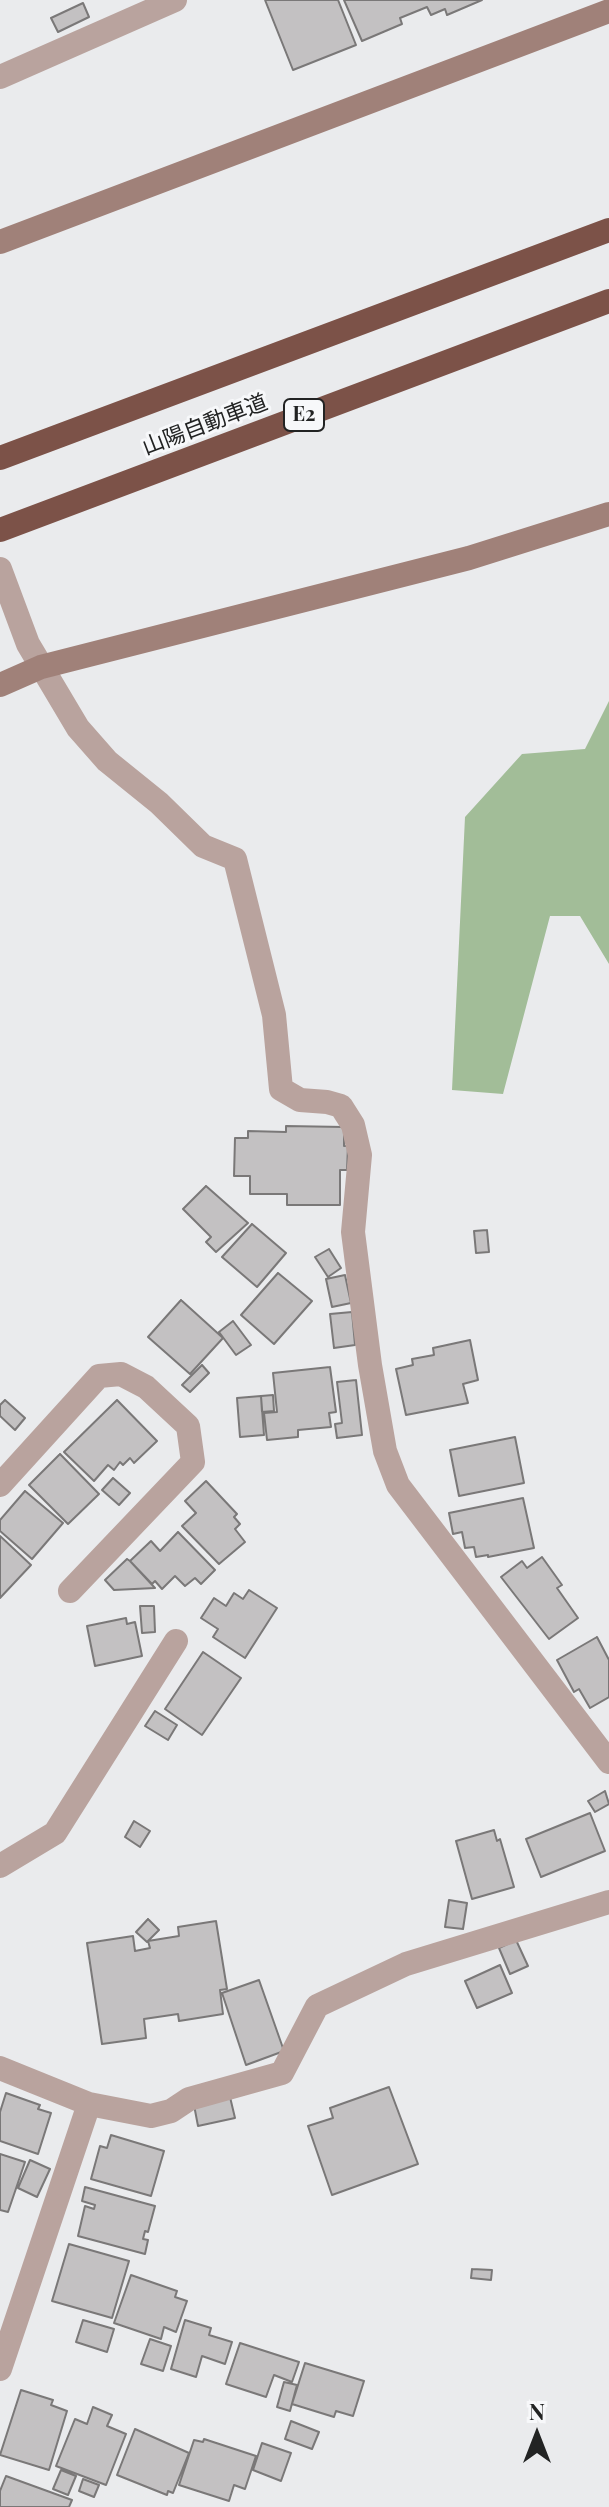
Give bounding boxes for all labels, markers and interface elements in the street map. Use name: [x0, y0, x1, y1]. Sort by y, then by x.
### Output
street label: 山陽自動車道: [139, 389, 271, 461]
road number: E2: [284, 399, 324, 431]
north arrow: [497, 2395, 577, 2475]
text: N: [529, 2396, 545, 2426]

